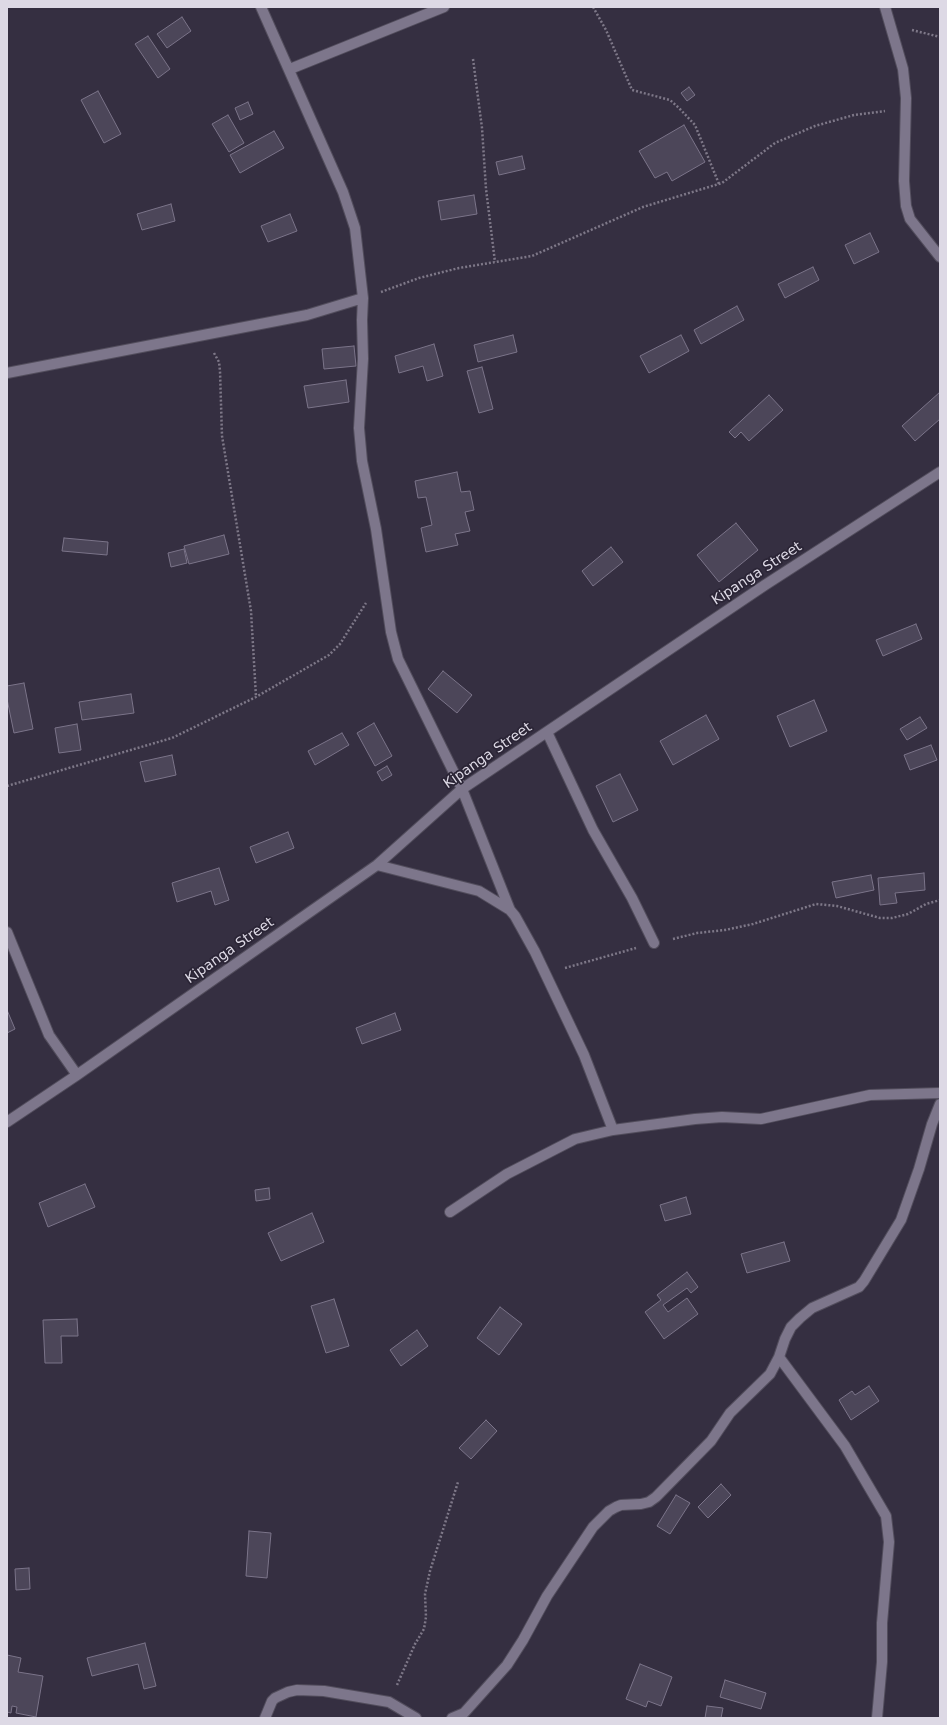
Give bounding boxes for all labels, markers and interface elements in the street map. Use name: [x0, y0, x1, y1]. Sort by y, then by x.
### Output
street label: Kipanga Street: [709, 539, 805, 609]
street label: Kipanga Street: [441, 719, 535, 793]
street label: Kipanga Street: [183, 914, 277, 988]

